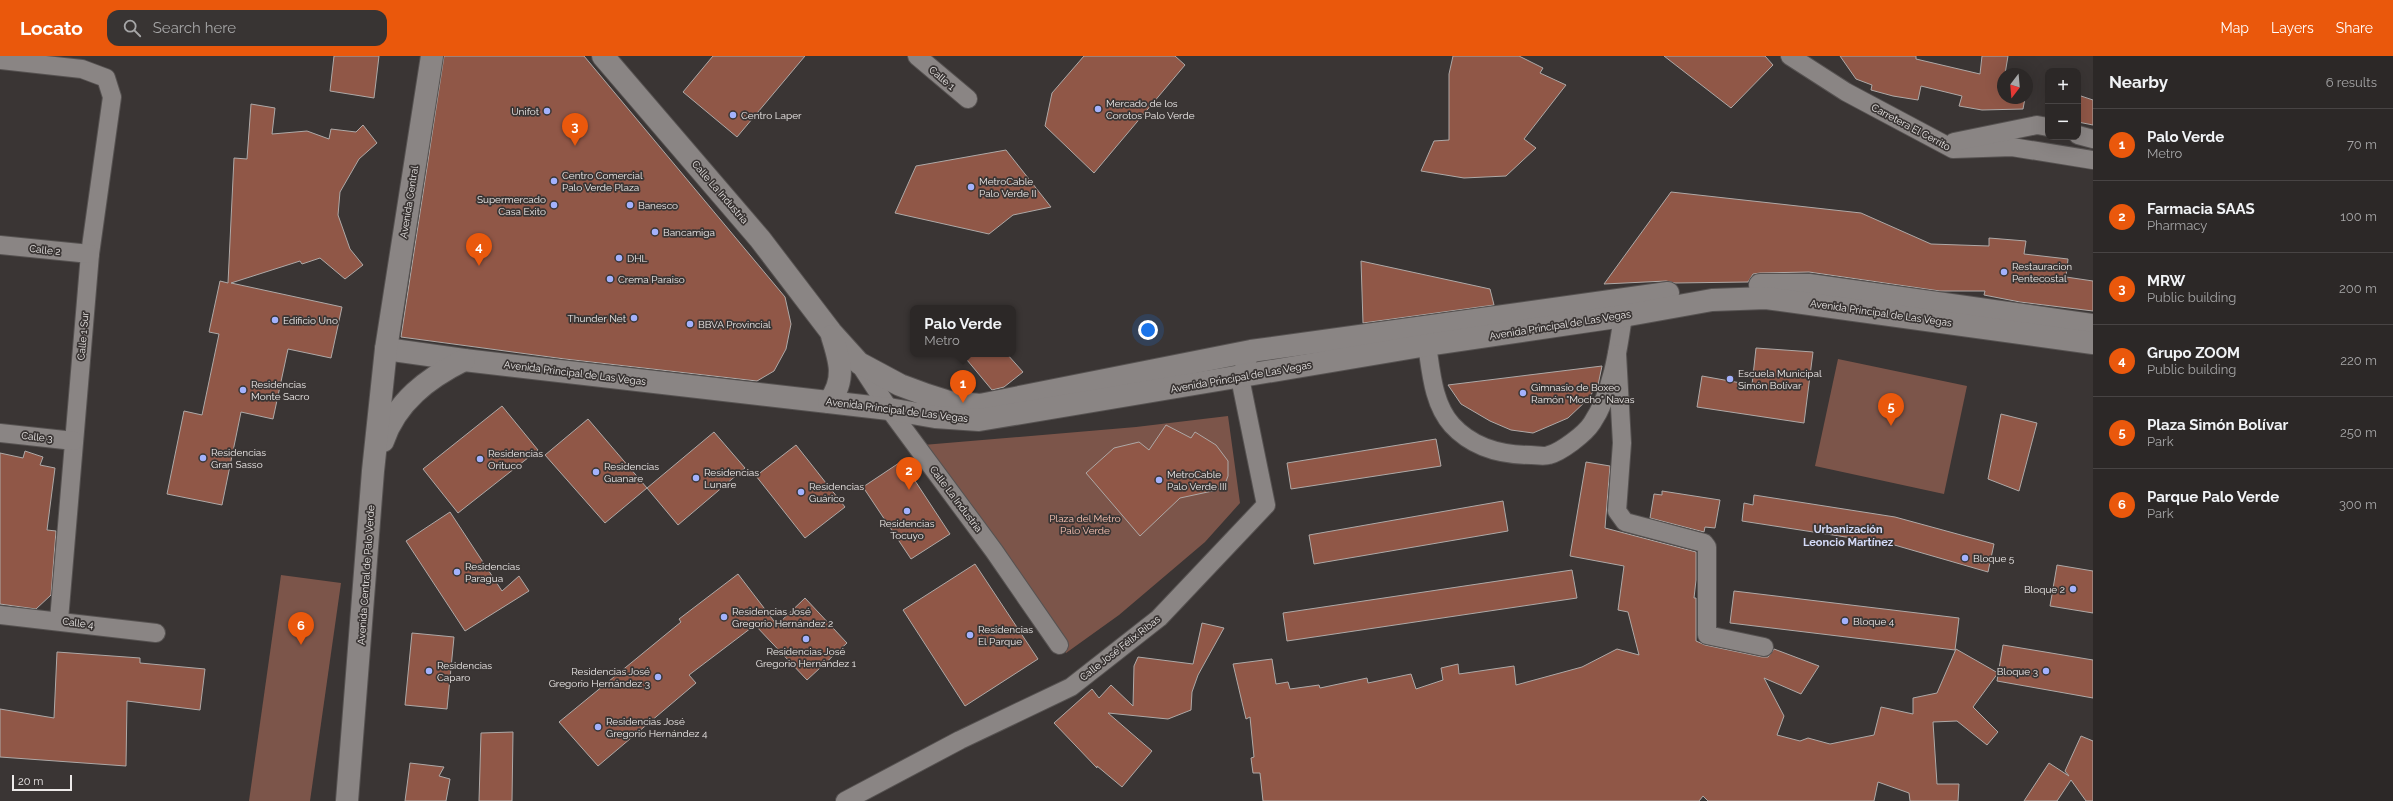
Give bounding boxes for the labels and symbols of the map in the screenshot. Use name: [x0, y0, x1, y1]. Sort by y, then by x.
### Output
street label: Calle 1: [927, 64, 958, 93]
north arrow: [1997, 68, 2033, 104]
place label: Mercado de los Corotos Palo Verde: [1106, 98, 1195, 121]
street label: Carretera El Cerrito: [1870, 102, 1952, 152]
marker: Mercado de los Corotos Palo Verde: [1093, 104, 1103, 114]
place label: Unifot: [511, 106, 540, 117]
marker: Unifot: [542, 106, 552, 116]
marker: Centro Laper: [728, 110, 738, 120]
place label: Centro Laper: [741, 110, 802, 121]
pin: 3: [562, 113, 588, 146]
street label: Calle La Industria: [690, 158, 750, 226]
street label: Avenida Central: [398, 165, 420, 239]
place label: Centro Comercial Palo Verde Plaza: [562, 170, 643, 193]
marker: Centro Comercial Palo Verde Plaza: [549, 176, 559, 186]
place label: MetroCable Palo Verde II: [979, 176, 1036, 199]
marker: MetroCable Palo Verde II: [966, 182, 976, 192]
place label: Supermercado Casa Exito: [477, 194, 546, 217]
marker: Supermercado Casa Exito: [549, 200, 559, 210]
marker: Banesco: [625, 200, 635, 210]
place label: Banesco: [638, 200, 678, 211]
marker: Bancamiga: [650, 227, 660, 237]
place label: Bancamiga: [663, 227, 715, 238]
pin: 4: [466, 233, 492, 266]
street label: Calle 2: [29, 243, 61, 257]
marker: DHL: [614, 253, 624, 263]
place label: DHL: [627, 253, 648, 264]
place label: Restauracion Pentecostal: [2012, 261, 2072, 284]
marker: Restauracion Pentecostal: [1999, 267, 2009, 277]
marker: Crema Paraiso: [605, 274, 615, 284]
place label: Crema Paraiso: [618, 274, 685, 285]
street label: Avenida Principal de Las Vegas: [1809, 298, 1953, 328]
street label: Avenida Principal de Las Vegas: [1488, 308, 1632, 342]
street label: Calle 1 Sur: [75, 311, 91, 361]
place label: Thunder Net: [568, 313, 627, 324]
marker: Thunder Net: [629, 313, 639, 323]
marker: Edificio Uno: [270, 315, 280, 325]
place label: Edificio Uno: [283, 315, 338, 326]
marker: BBVA Provincial: [685, 319, 695, 329]
place label: BBVA Provincial: [698, 319, 771, 330]
your location: [1138, 320, 1158, 340]
street label: Avenida Principal de Las Vegas: [503, 359, 647, 387]
street label: Avenida Principal de Las Vegas: [1170, 359, 1313, 395]
place label: Escuela Municipal Simón Bolívar: [1738, 368, 1822, 391]
pin: 1: [950, 370, 976, 403]
marker: Escuela Municipal Simón Bolívar: [1725, 374, 1735, 384]
place label: Residencias Monte Sacro: [251, 379, 309, 402]
place label: Gimnasio de Boxeo Ramón "Mocho" Navas: [1531, 382, 1635, 405]
marker: Residencias Monte Sacro: [238, 385, 248, 395]
marker: Gimnasio de Boxeo Ramón "Mocho" Navas: [1518, 388, 1528, 398]
pin: 5: [1878, 393, 1904, 426]
street label: Avenida Principal de Las Vegas: [825, 396, 969, 424]
street label: Calle 3: [21, 430, 53, 444]
place label: Residencias Gran Sasso: [211, 447, 266, 470]
place label: Residencias Orituco: [488, 448, 543, 471]
marker: Residencias Gran Sasso: [198, 453, 208, 463]
marker: Residencias Orituco: [475, 454, 485, 464]
pin: 2: [896, 457, 922, 490]
place label: Residencias Guanare: [604, 461, 659, 484]
street label: Calle La Industria: [928, 464, 984, 534]
marker: Residencias Guanare: [591, 467, 601, 477]
place label: Residencias Lunare: [704, 467, 759, 490]
place label: MetroCable Palo Verde III: [1167, 469, 1227, 492]
marker: Residencias Lunare: [691, 473, 701, 483]
marker: MetroCable Palo Verde III: [1154, 475, 1164, 485]
place label: Residencias Guárico: [809, 481, 864, 504]
marker: Residencias Guárico: [796, 487, 806, 497]
street label: Avenida Central de Palo Verde: [356, 505, 376, 645]
marker: Residencias Tocuyo: [902, 506, 912, 516]
park label: Plaza del Metro Palo Verde: [1049, 513, 1121, 536]
place label: Residencias Tocuyo: [879, 518, 935, 541]
district label: Urbanización Leoncio Martínez: [1803, 523, 1894, 549]
marker: Bloque 5: [1960, 553, 1970, 563]
place label: Bloque 5: [1973, 553, 2015, 564]
place label: Residencias Paragua: [465, 561, 520, 584]
marker: Residencias Paragua: [452, 567, 462, 577]
place label: Bloque 2: [2024, 584, 2065, 595]
marker: Bloque 2: [2068, 584, 2078, 594]
place label: Residencias José Gregorio Hernández 2: [732, 606, 833, 629]
pin: 6: [288, 612, 314, 645]
marker: Residencias José Gregorio Hernández 2: [719, 612, 729, 622]
street label: Calle José Félix Ribas: [1078, 613, 1162, 683]
street label: Calle 4: [62, 616, 95, 630]
marker: Bloque 4: [1840, 616, 1850, 626]
place label: Bloque 4: [1853, 616, 1895, 627]
place label: Residencias El Parque: [978, 624, 1033, 647]
marker: Residencias El Parque: [965, 630, 975, 640]
marker: Residencias José Gregorio Hernández 1: [801, 634, 811, 644]
place label: Residencias José Gregorio Hernández 1: [756, 646, 857, 669]
place label: Residencias Caparo: [437, 660, 492, 683]
marker: Residencias Caparo: [424, 666, 434, 676]
place label: Residencias José Gregorio Hernández 3: [549, 666, 650, 689]
place label: Bloque 3: [1997, 666, 2038, 677]
marker: Bloque 3: [2041, 666, 2051, 676]
marker: Residencias José Gregorio Hernández 3: [653, 672, 663, 682]
place label: Residencias José Gregorio Hernández 4: [606, 716, 708, 739]
marker: Residencias José Gregorio Hernández 4: [593, 722, 603, 732]
scale bar: [12, 773, 72, 792]

